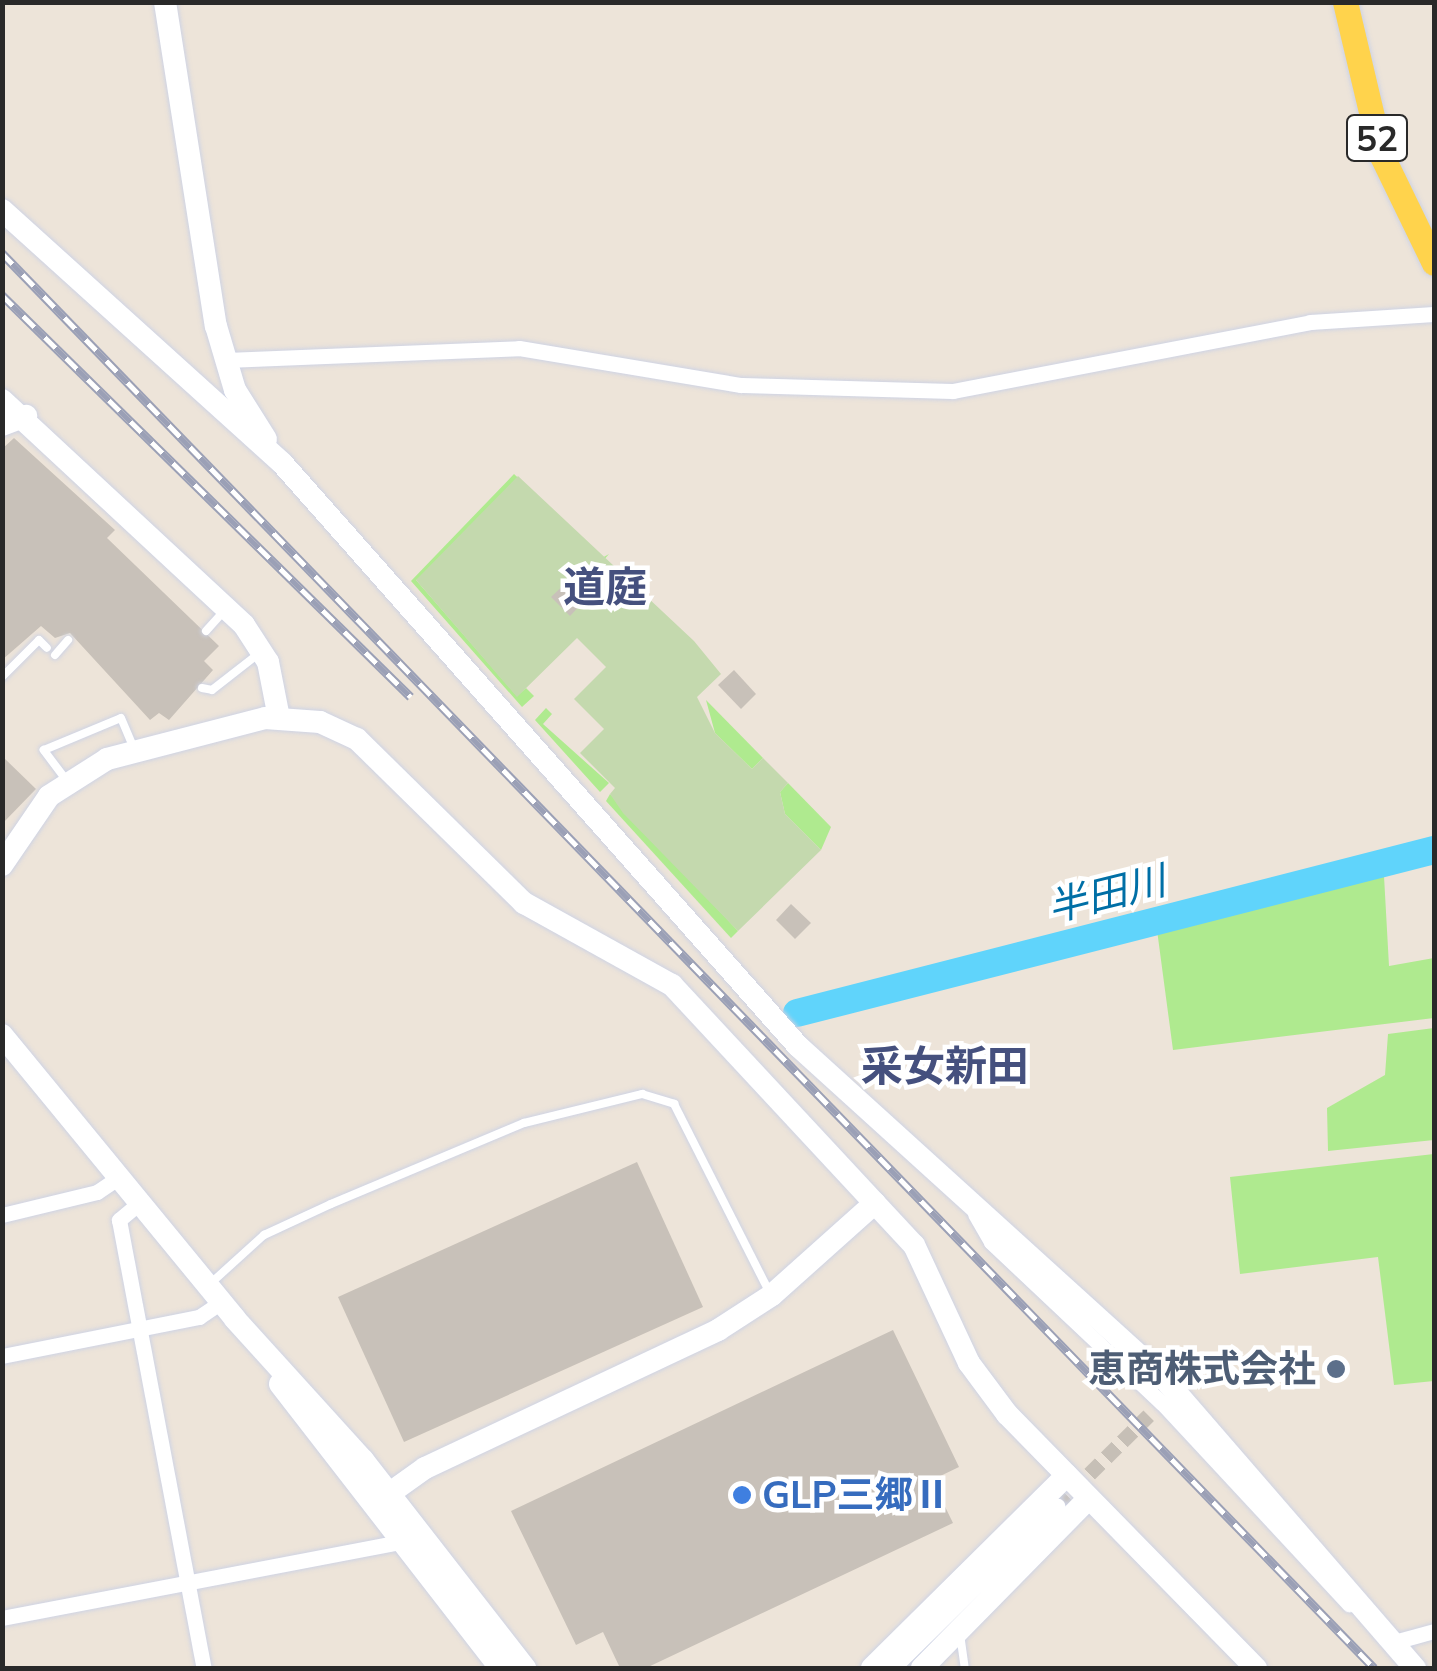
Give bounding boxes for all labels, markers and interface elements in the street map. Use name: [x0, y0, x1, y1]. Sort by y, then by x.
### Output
road number: 52: [1344, 108, 1410, 168]
district label: 道庭: [563, 562, 647, 612]
water label: 半田川: [1042, 855, 1170, 931]
district label: 采女新田: [861, 1041, 1029, 1091]
place label: 恵商株式会社: [1088, 1346, 1316, 1392]
marker: 恵商株式会社: [1325, 1358, 1347, 1380]
place label: GLP三郷Ⅱ: [762, 1472, 951, 1518]
marker: GLP三郷Ⅱ: [731, 1484, 753, 1506]

